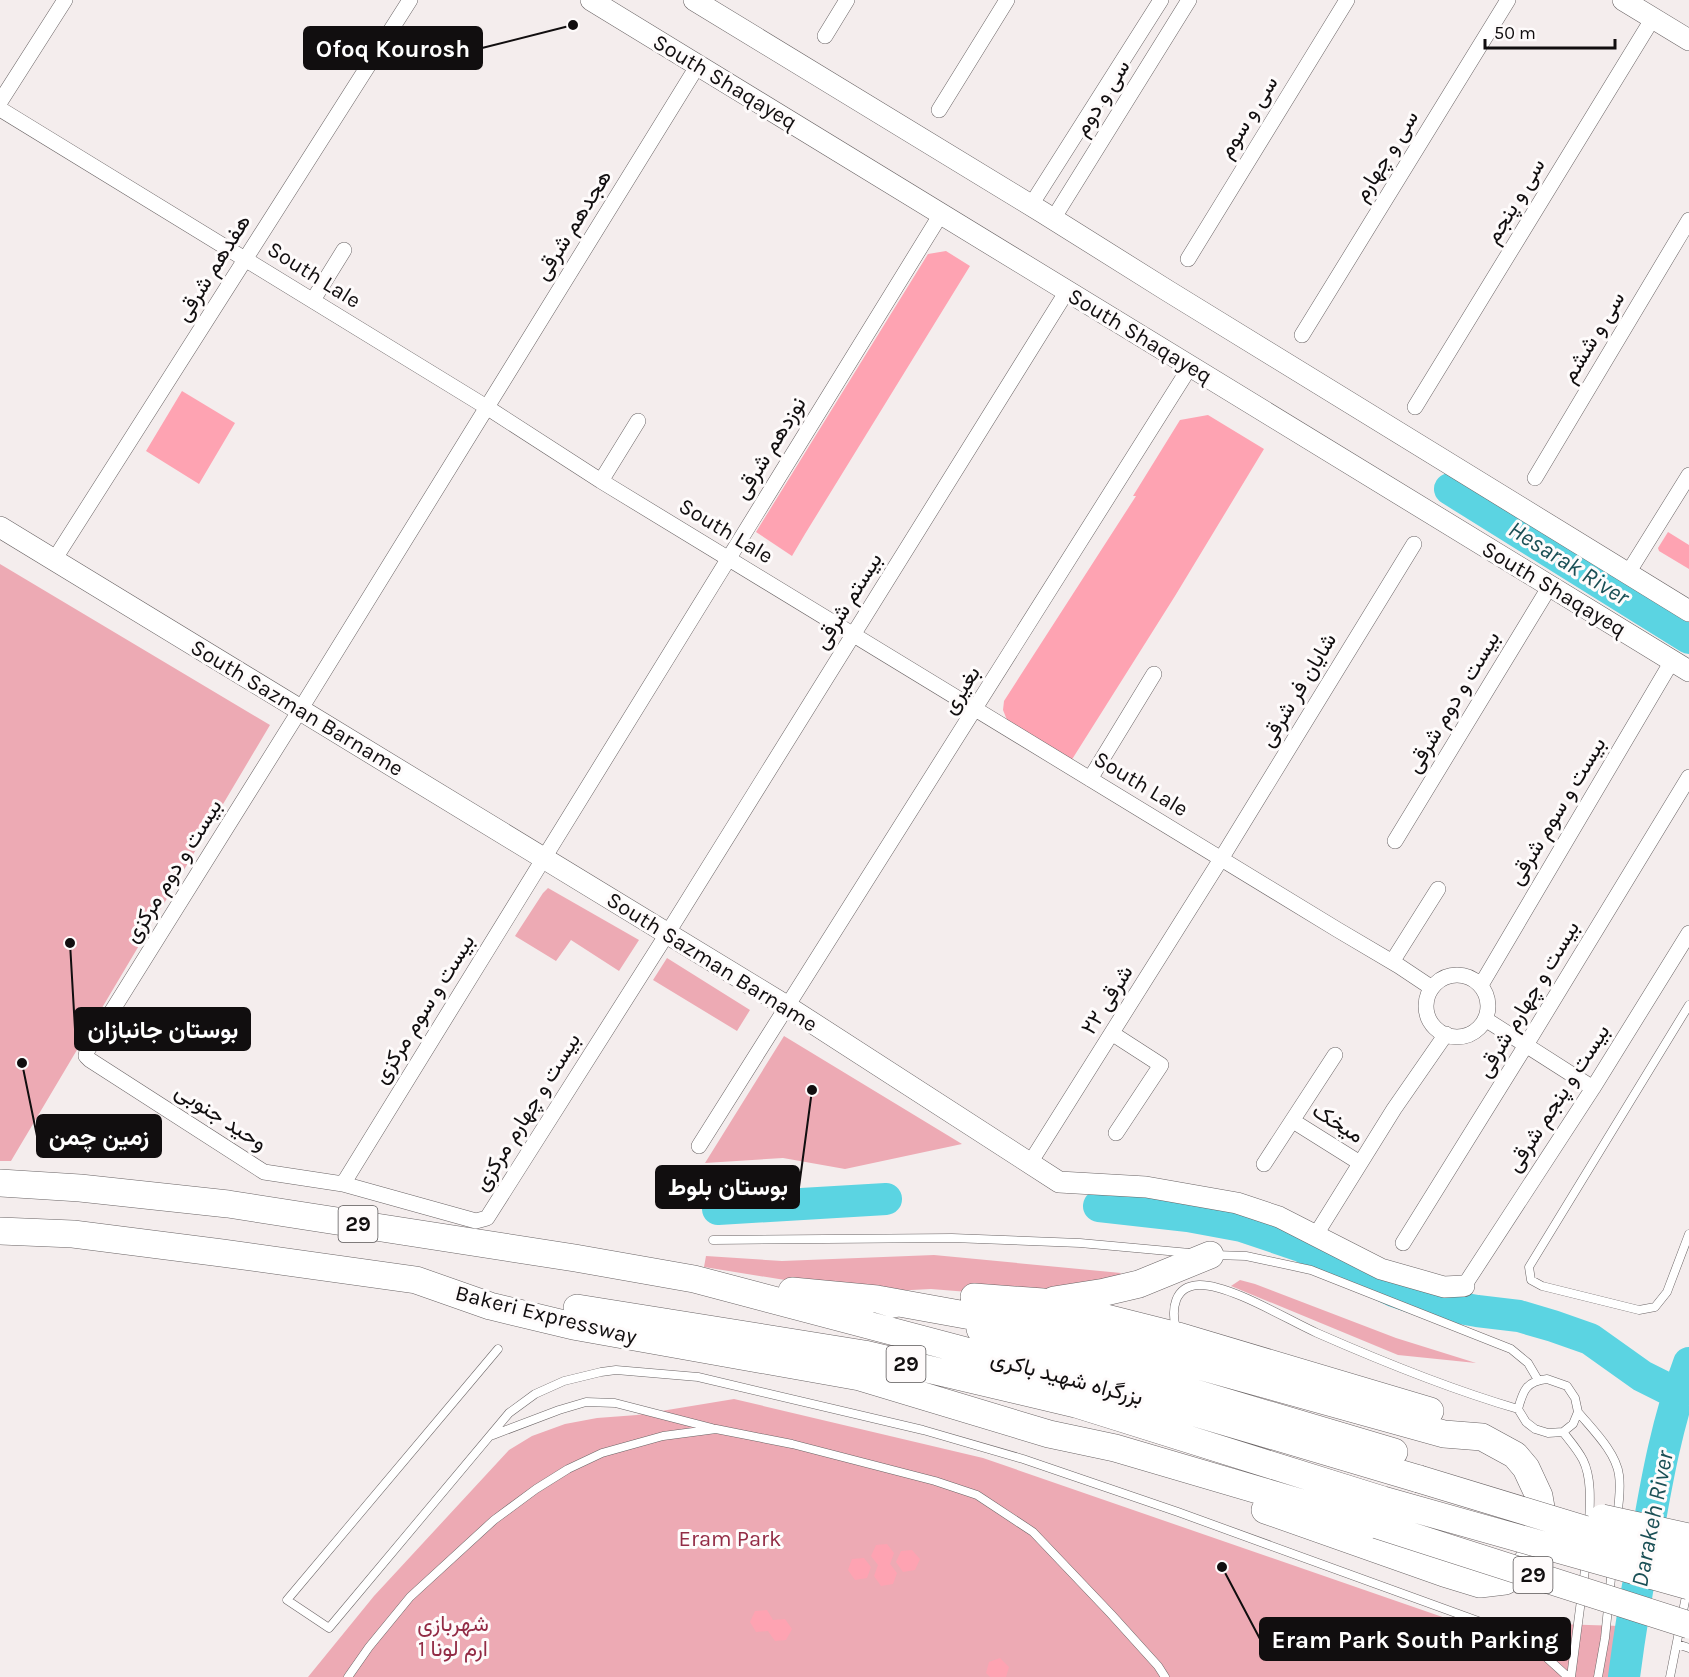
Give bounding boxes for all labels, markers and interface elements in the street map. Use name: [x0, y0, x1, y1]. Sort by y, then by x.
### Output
scale bar: [1485, 12, 1616, 50]
text: 50 m: [1494, 22, 1536, 44]
callout: Ofoq Kourosh: [304, 27, 482, 69]
street label: South Shaqayeq: [648, 29, 802, 135]
text: Ofoq Kourosh: [316, 35, 470, 63]
street label: سی و دوم: [1068, 55, 1136, 142]
street label: سی و سوم: [1213, 71, 1284, 163]
street label: سی و چهارم: [1348, 106, 1425, 207]
street label: سی و پنجم: [1479, 154, 1551, 249]
street label: هجدهم شرقی: [529, 165, 618, 285]
street label: هفدهم شرقی: [170, 210, 257, 327]
street label: South Lale: [262, 236, 366, 314]
street label: South Shaqayeq: [1063, 283, 1217, 389]
street label: سی و ششم: [1556, 287, 1631, 388]
street label: نوزدهم شرقی: [728, 392, 812, 504]
street label: South Lale: [674, 493, 778, 569]
water label: Hesarak River: [1504, 515, 1635, 611]
street label: South Shaqayeq: [1477, 536, 1631, 642]
street label: بیستم شرقی: [808, 548, 889, 655]
street label: بیست و دوم شرقی: [1400, 626, 1506, 778]
street label: شایان فر شرقی: [1254, 628, 1342, 752]
street label: South Sazman Barname: [186, 634, 408, 782]
street label: بغیری: [936, 661, 986, 719]
street label: بیست و سوم شرقی: [1503, 732, 1612, 890]
street label: South Lale: [1089, 746, 1193, 822]
street label: بیست و دوم مرکزی: [118, 794, 228, 948]
street label: South Sazman Barname: [602, 886, 822, 1038]
street label: بیست و چهارم شرقی: [1471, 916, 1586, 1082]
street label: بیست و سوم مرکزی: [368, 930, 481, 1089]
street label: ۲۲ شرقی: [1076, 960, 1138, 1040]
callout: بوستان جانبازان: [75, 1008, 250, 1050]
text: بوستان جانبازان: [88, 1016, 238, 1045]
street label: بیست و پنجم شرقی: [1501, 1019, 1616, 1177]
street label: بیست و چهارم مرکزی: [468, 1028, 587, 1196]
street label: وحید جنوبی: [170, 1078, 272, 1156]
street label: میخک: [1308, 1097, 1368, 1149]
callout: زمین چمن: [37, 1115, 161, 1157]
text: زمین چمن: [49, 1123, 149, 1153]
callout: بوستان بلوط: [656, 1166, 799, 1208]
text: بوستان بلوط: [668, 1173, 788, 1202]
road number: 29: [338, 1206, 378, 1242]
street label: Bakeri Expressway: [452, 1280, 640, 1350]
street label: بزرگراه شهید باکری: [988, 1345, 1146, 1411]
road number: 29: [886, 1346, 926, 1382]
water label: Darakeh River: [1625, 1448, 1679, 1589]
park label: Eram Park: [679, 1526, 781, 1552]
road number: 29: [1514, 1557, 1552, 1593]
park label: شهربازی ارم لونا 1: [417, 1611, 489, 1663]
callout: Eram Park South Parking: [1260, 1618, 1570, 1660]
text: Eram Park South Parking: [1272, 1626, 1558, 1654]

